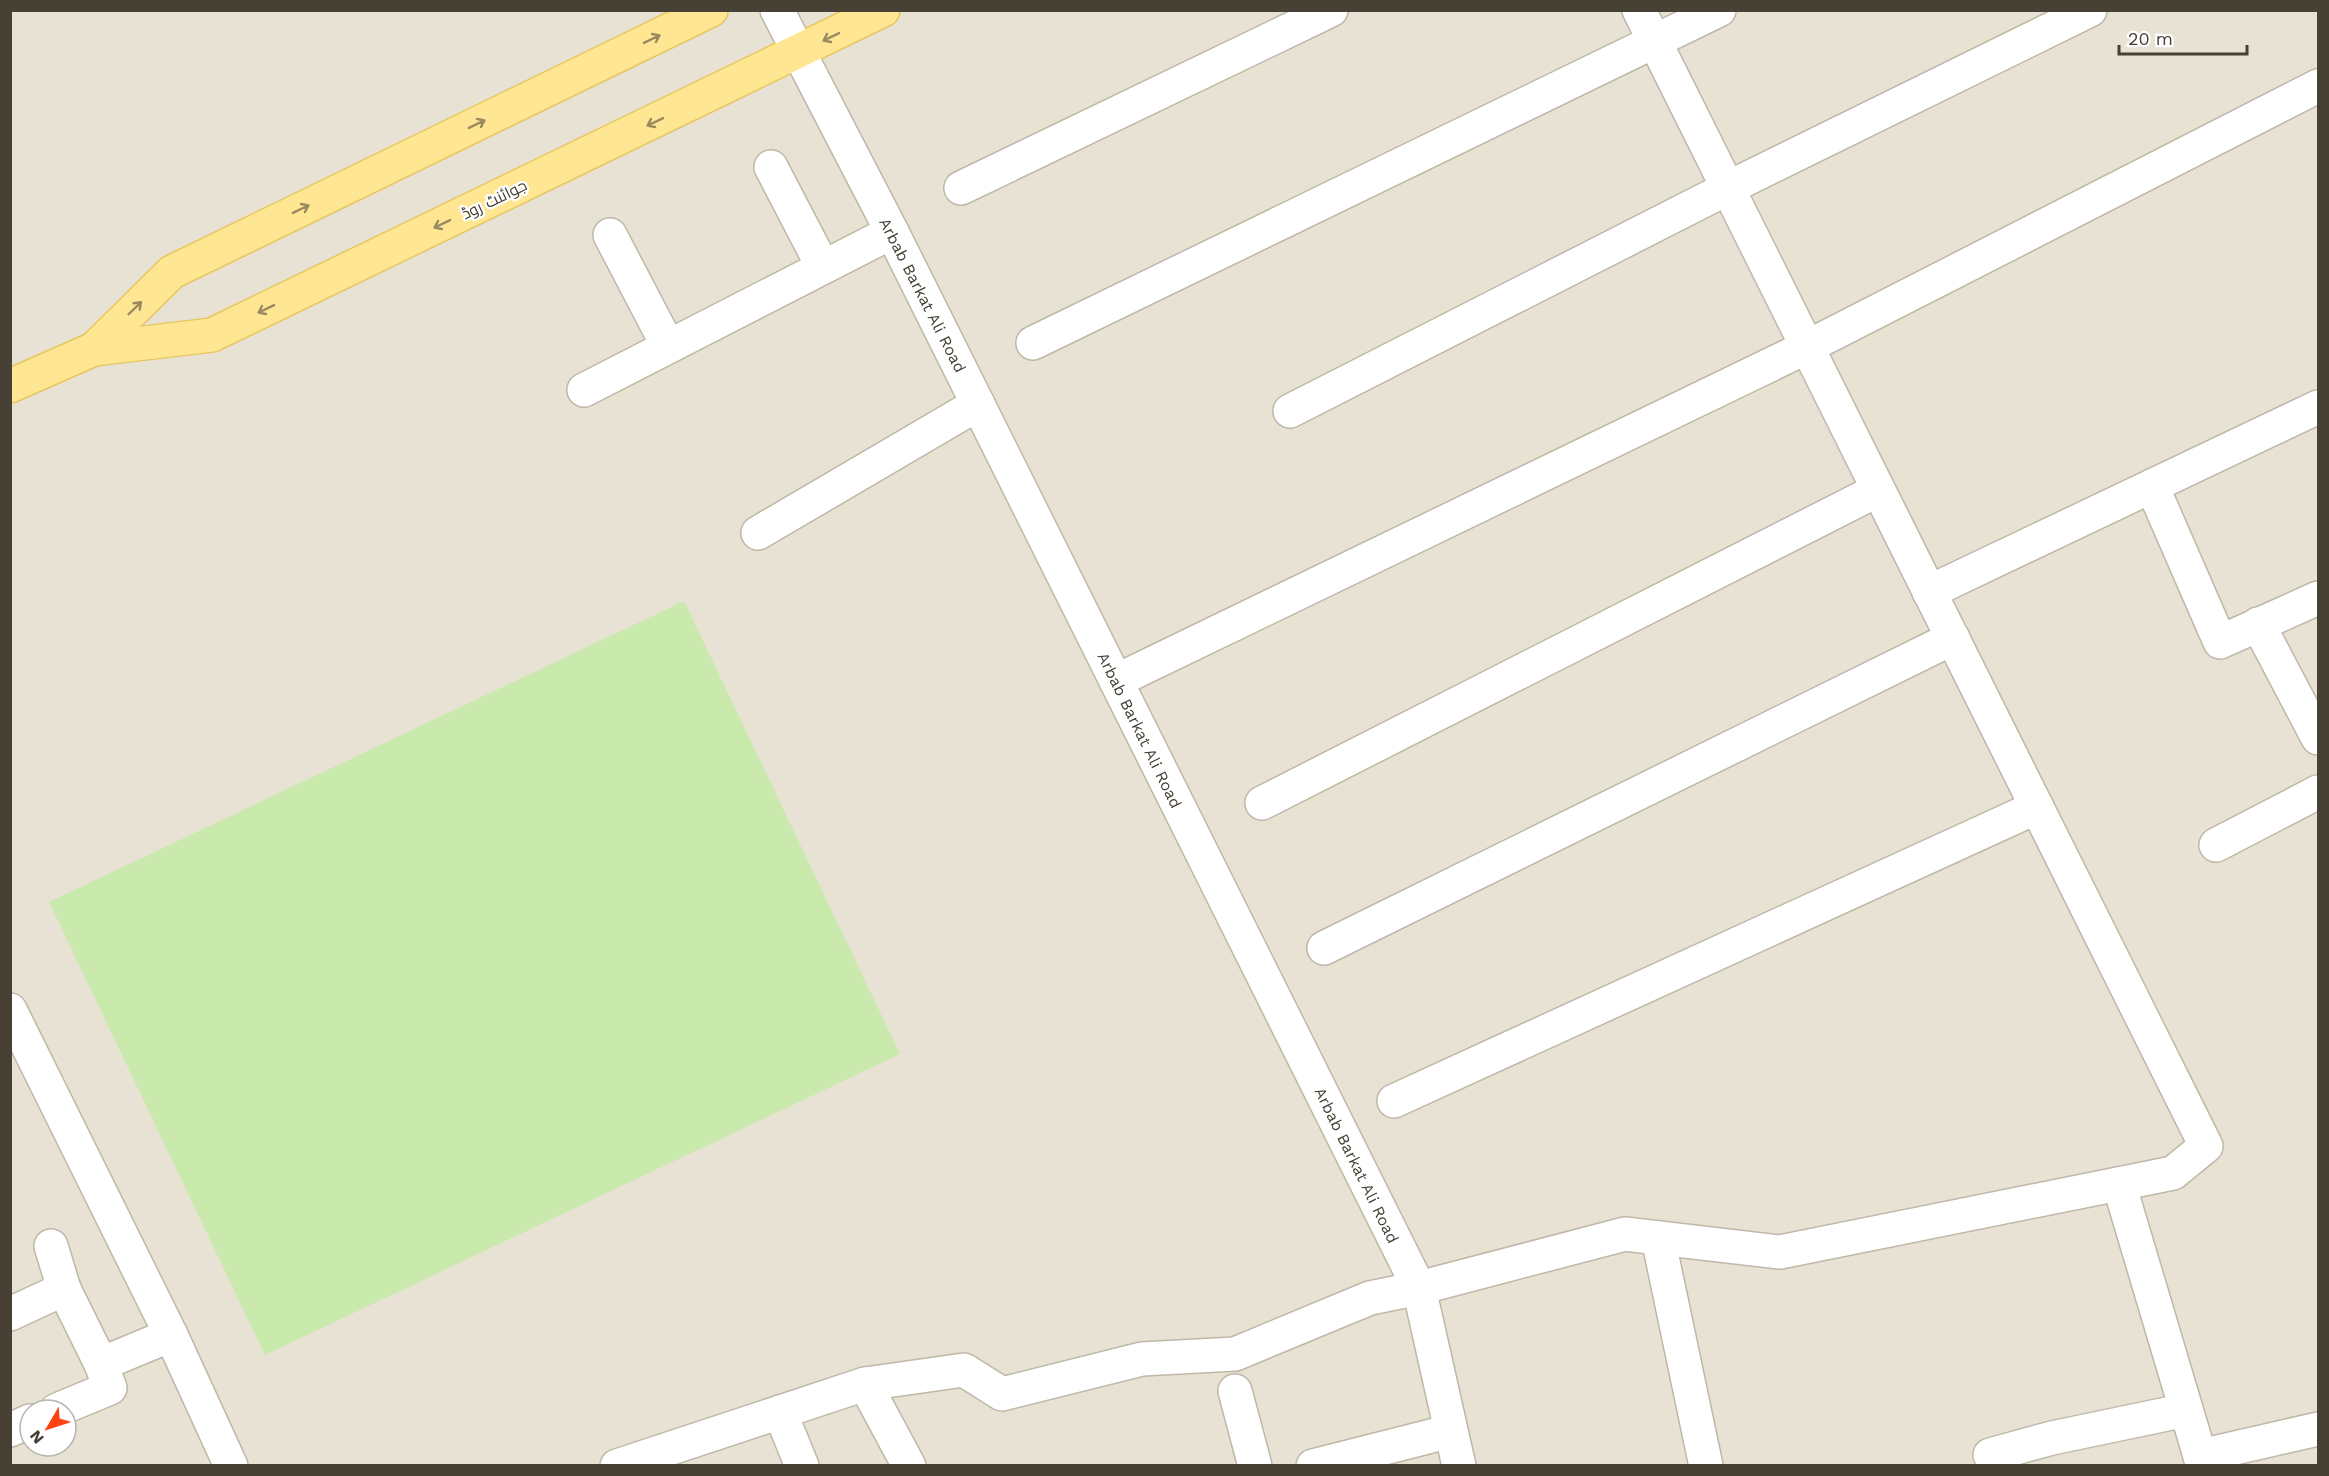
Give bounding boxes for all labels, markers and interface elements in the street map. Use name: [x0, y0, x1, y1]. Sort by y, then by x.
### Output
scale bar: [2119, 18, 2246, 56]
text: 20 m: [2128, 28, 2173, 49]
one-way arrow: [822, 31, 840, 43]
one-way arrow: [643, 33, 661, 45]
one-way arrow: [647, 116, 665, 128]
one-way arrow: [467, 118, 485, 130]
street label: جوائنٹ روڈ: [458, 175, 530, 223]
one-way arrow: [292, 203, 310, 215]
street label: Arbab Barkat Ali Road: [875, 215, 970, 376]
one-way arrow: [433, 219, 451, 231]
one-way arrow: [128, 300, 143, 315]
one-way arrow: [257, 304, 275, 315]
street label: Arbab Barkat Ali Road: [1094, 649, 1186, 811]
street label: Arbab Barkat Ali Road: [1311, 1084, 1403, 1246]
north arrow: [18, 1398, 78, 1458]
text: N: [26, 1427, 48, 1448]

